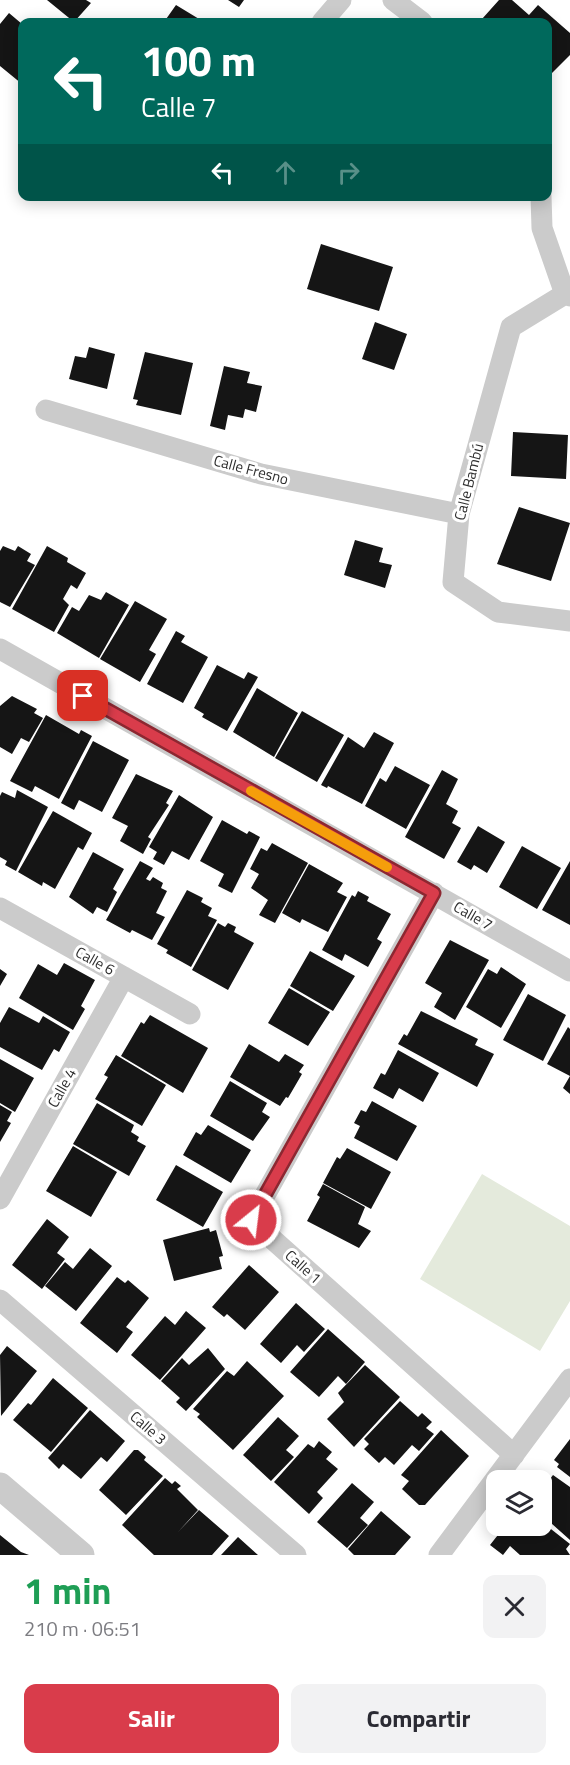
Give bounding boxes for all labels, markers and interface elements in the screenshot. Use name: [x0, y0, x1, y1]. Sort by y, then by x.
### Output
text: 100 m: [141, 28, 256, 92]
icon: left: [42, 42, 120, 120]
text: Calle 7: [141, 86, 216, 127]
icon: left: [206, 156, 239, 189]
icon: ahead: [269, 156, 302, 189]
icon: right: [332, 156, 365, 189]
street label: Calle Bambú: [448, 441, 489, 523]
street label: Calle Fresno: [211, 448, 291, 491]
pin: [57, 670, 108, 721]
icon: arrive: [66, 679, 99, 712]
street label: Calle 7: [449, 895, 497, 936]
street label: Calle 6: [71, 940, 119, 981]
street label: Calle 4: [41, 1064, 82, 1112]
position arrow: [219, 1188, 283, 1252]
street label: Calle 1: [280, 1244, 327, 1289]
street label: Calle 3: [125, 1405, 172, 1450]
map controls: [486, 1470, 552, 1536]
button: layers: [486, 1470, 552, 1536]
text: 1 min: [24, 1563, 111, 1618]
button: close: [483, 1575, 546, 1638]
text: 210 m · 06:51: [24, 1613, 141, 1644]
button: Salir: [24, 1684, 279, 1753]
button: Compartir: [291, 1684, 546, 1753]

